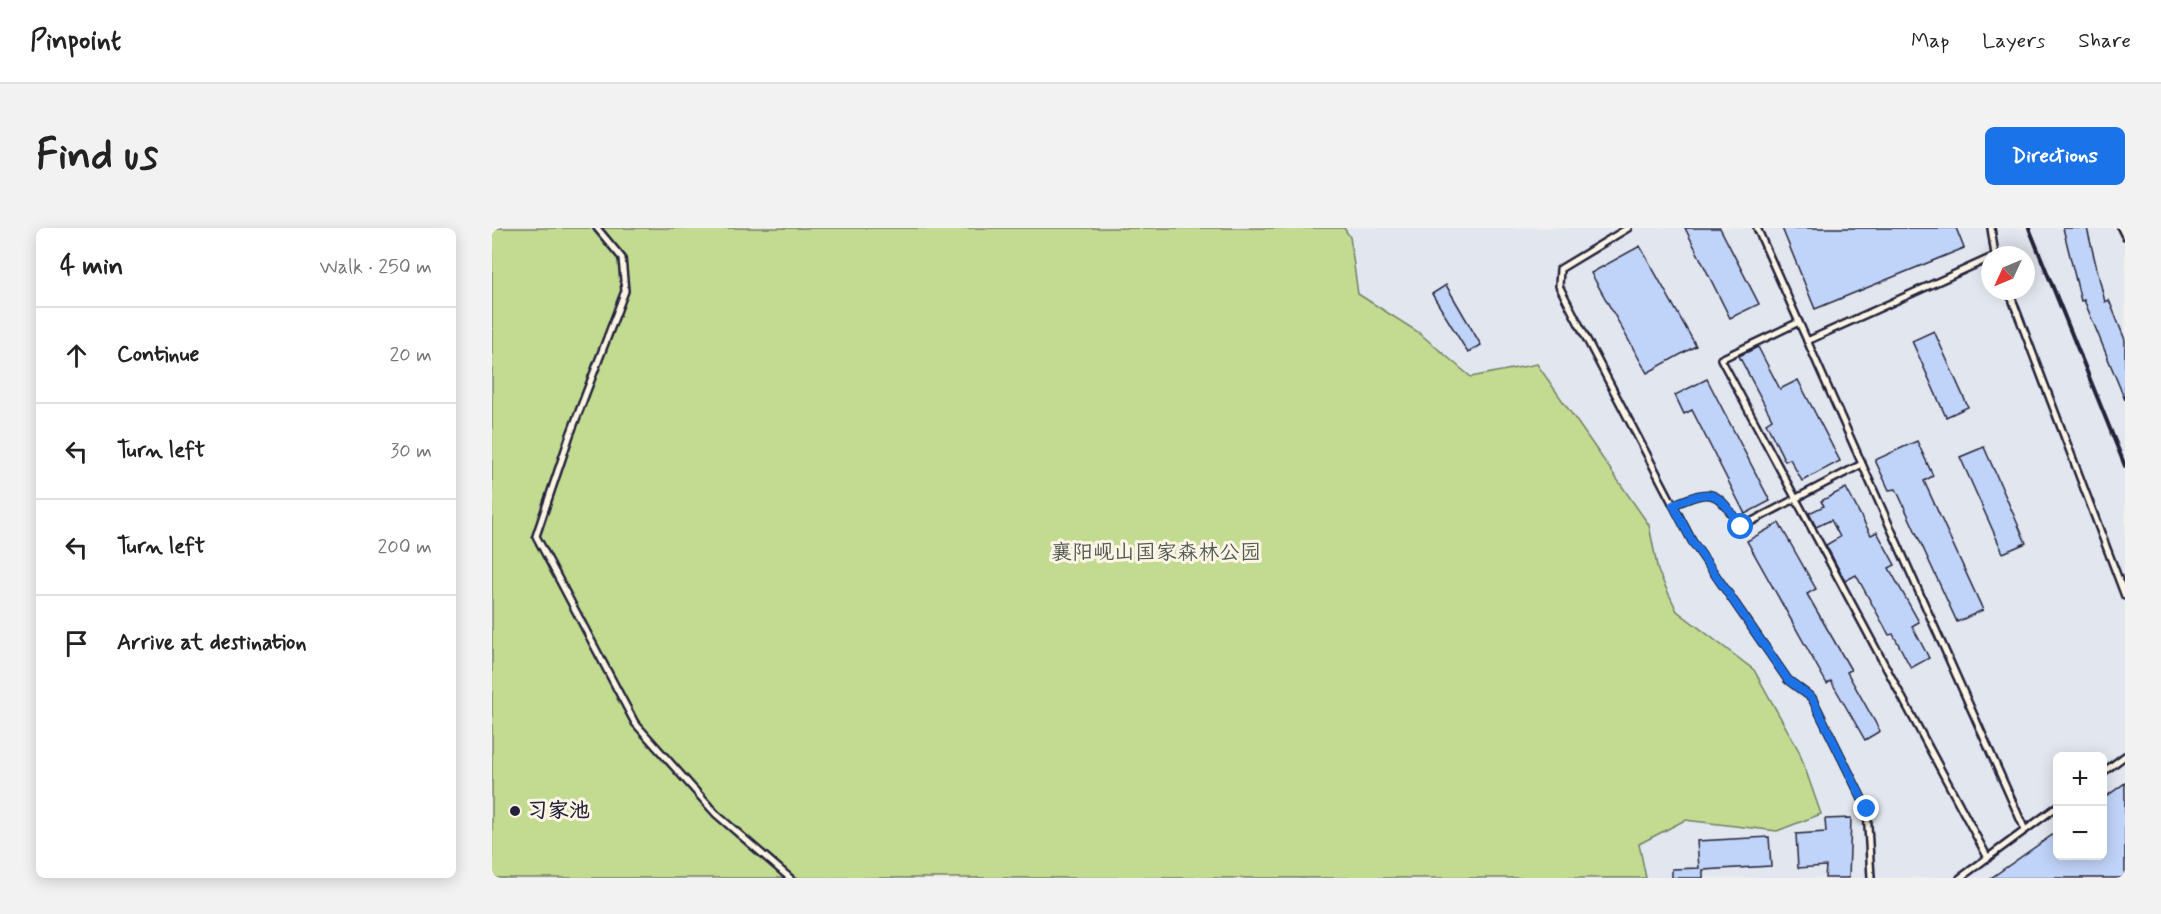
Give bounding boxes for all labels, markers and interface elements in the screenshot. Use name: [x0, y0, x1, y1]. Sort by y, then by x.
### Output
text: Pinpoint: [30, 23, 121, 60]
text: Map: [1911, 27, 1949, 55]
text: Layers: [1982, 27, 2045, 55]
text: Share: [2078, 27, 2131, 55]
button: Directions: [1985, 127, 2125, 185]
text: Find us: [36, 129, 158, 184]
north arrow: [1981, 246, 2035, 300]
text: 4 min: [60, 250, 123, 284]
text: Walk · 250 m: [320, 254, 432, 281]
icon: ahead: [60, 339, 93, 372]
text: Continue: [117, 341, 199, 369]
text: 20 m: [389, 342, 432, 369]
icon: left: [60, 435, 93, 468]
text: Turn left: [117, 437, 205, 465]
text: 30 m: [390, 438, 432, 465]
route start: [1727, 513, 1753, 539]
icon: left: [60, 531, 93, 564]
text: Turn left: [117, 533, 205, 561]
text: 200 m: [377, 534, 432, 561]
park label: 襄阳岘山国家森林公园: [1051, 539, 1261, 567]
icon: arrive: [60, 627, 93, 660]
text: Arrive at destination: [117, 629, 307, 657]
map controls: [2053, 752, 2107, 860]
button: +: [2053, 752, 2107, 806]
route end: [1853, 795, 1879, 821]
place label: 习家池: [527, 797, 590, 825]
marker: 习家池: [508, 804, 522, 818]
button: −: [2053, 806, 2107, 860]

